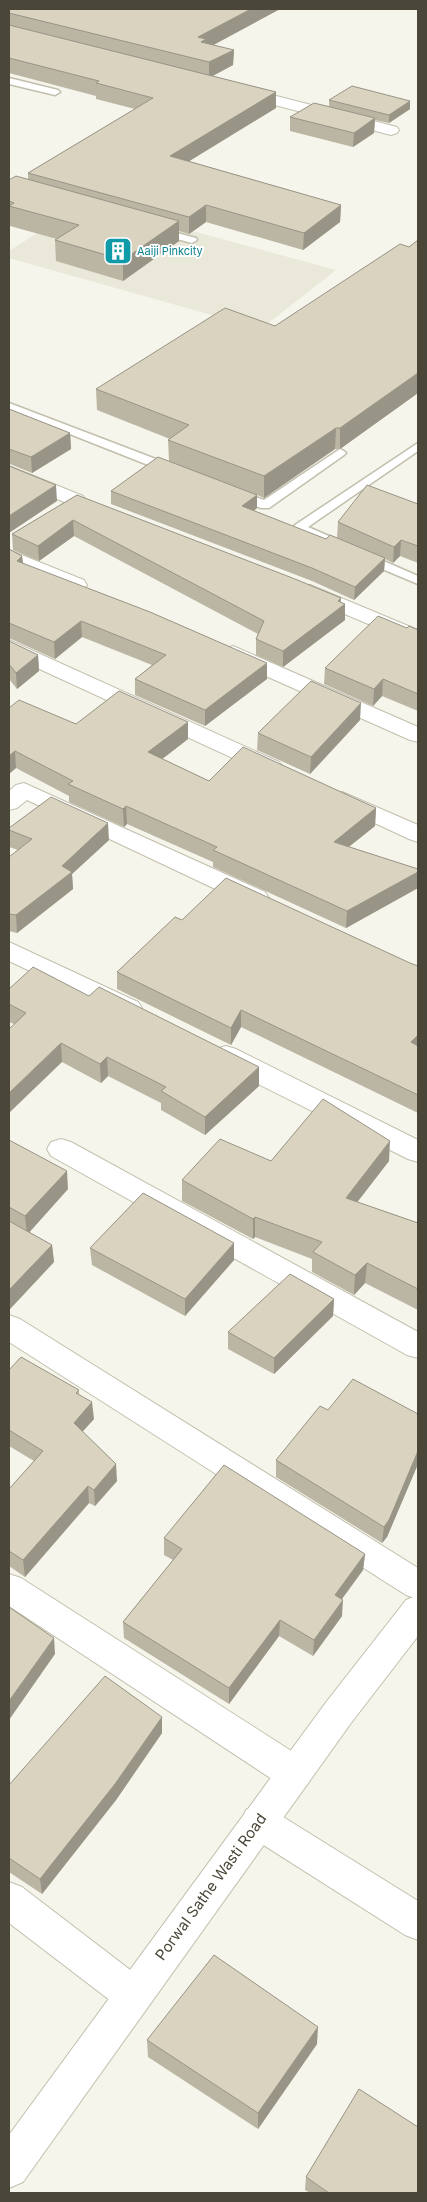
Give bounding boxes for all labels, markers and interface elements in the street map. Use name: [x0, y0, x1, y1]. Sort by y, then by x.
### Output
building icon: Aaiji Pinkcity: [103, 236, 133, 266]
place label: Aaiji Pinkcity: [137, 244, 203, 258]
street label: Porwal Sathe Wasti Road: [151, 1810, 270, 1964]

